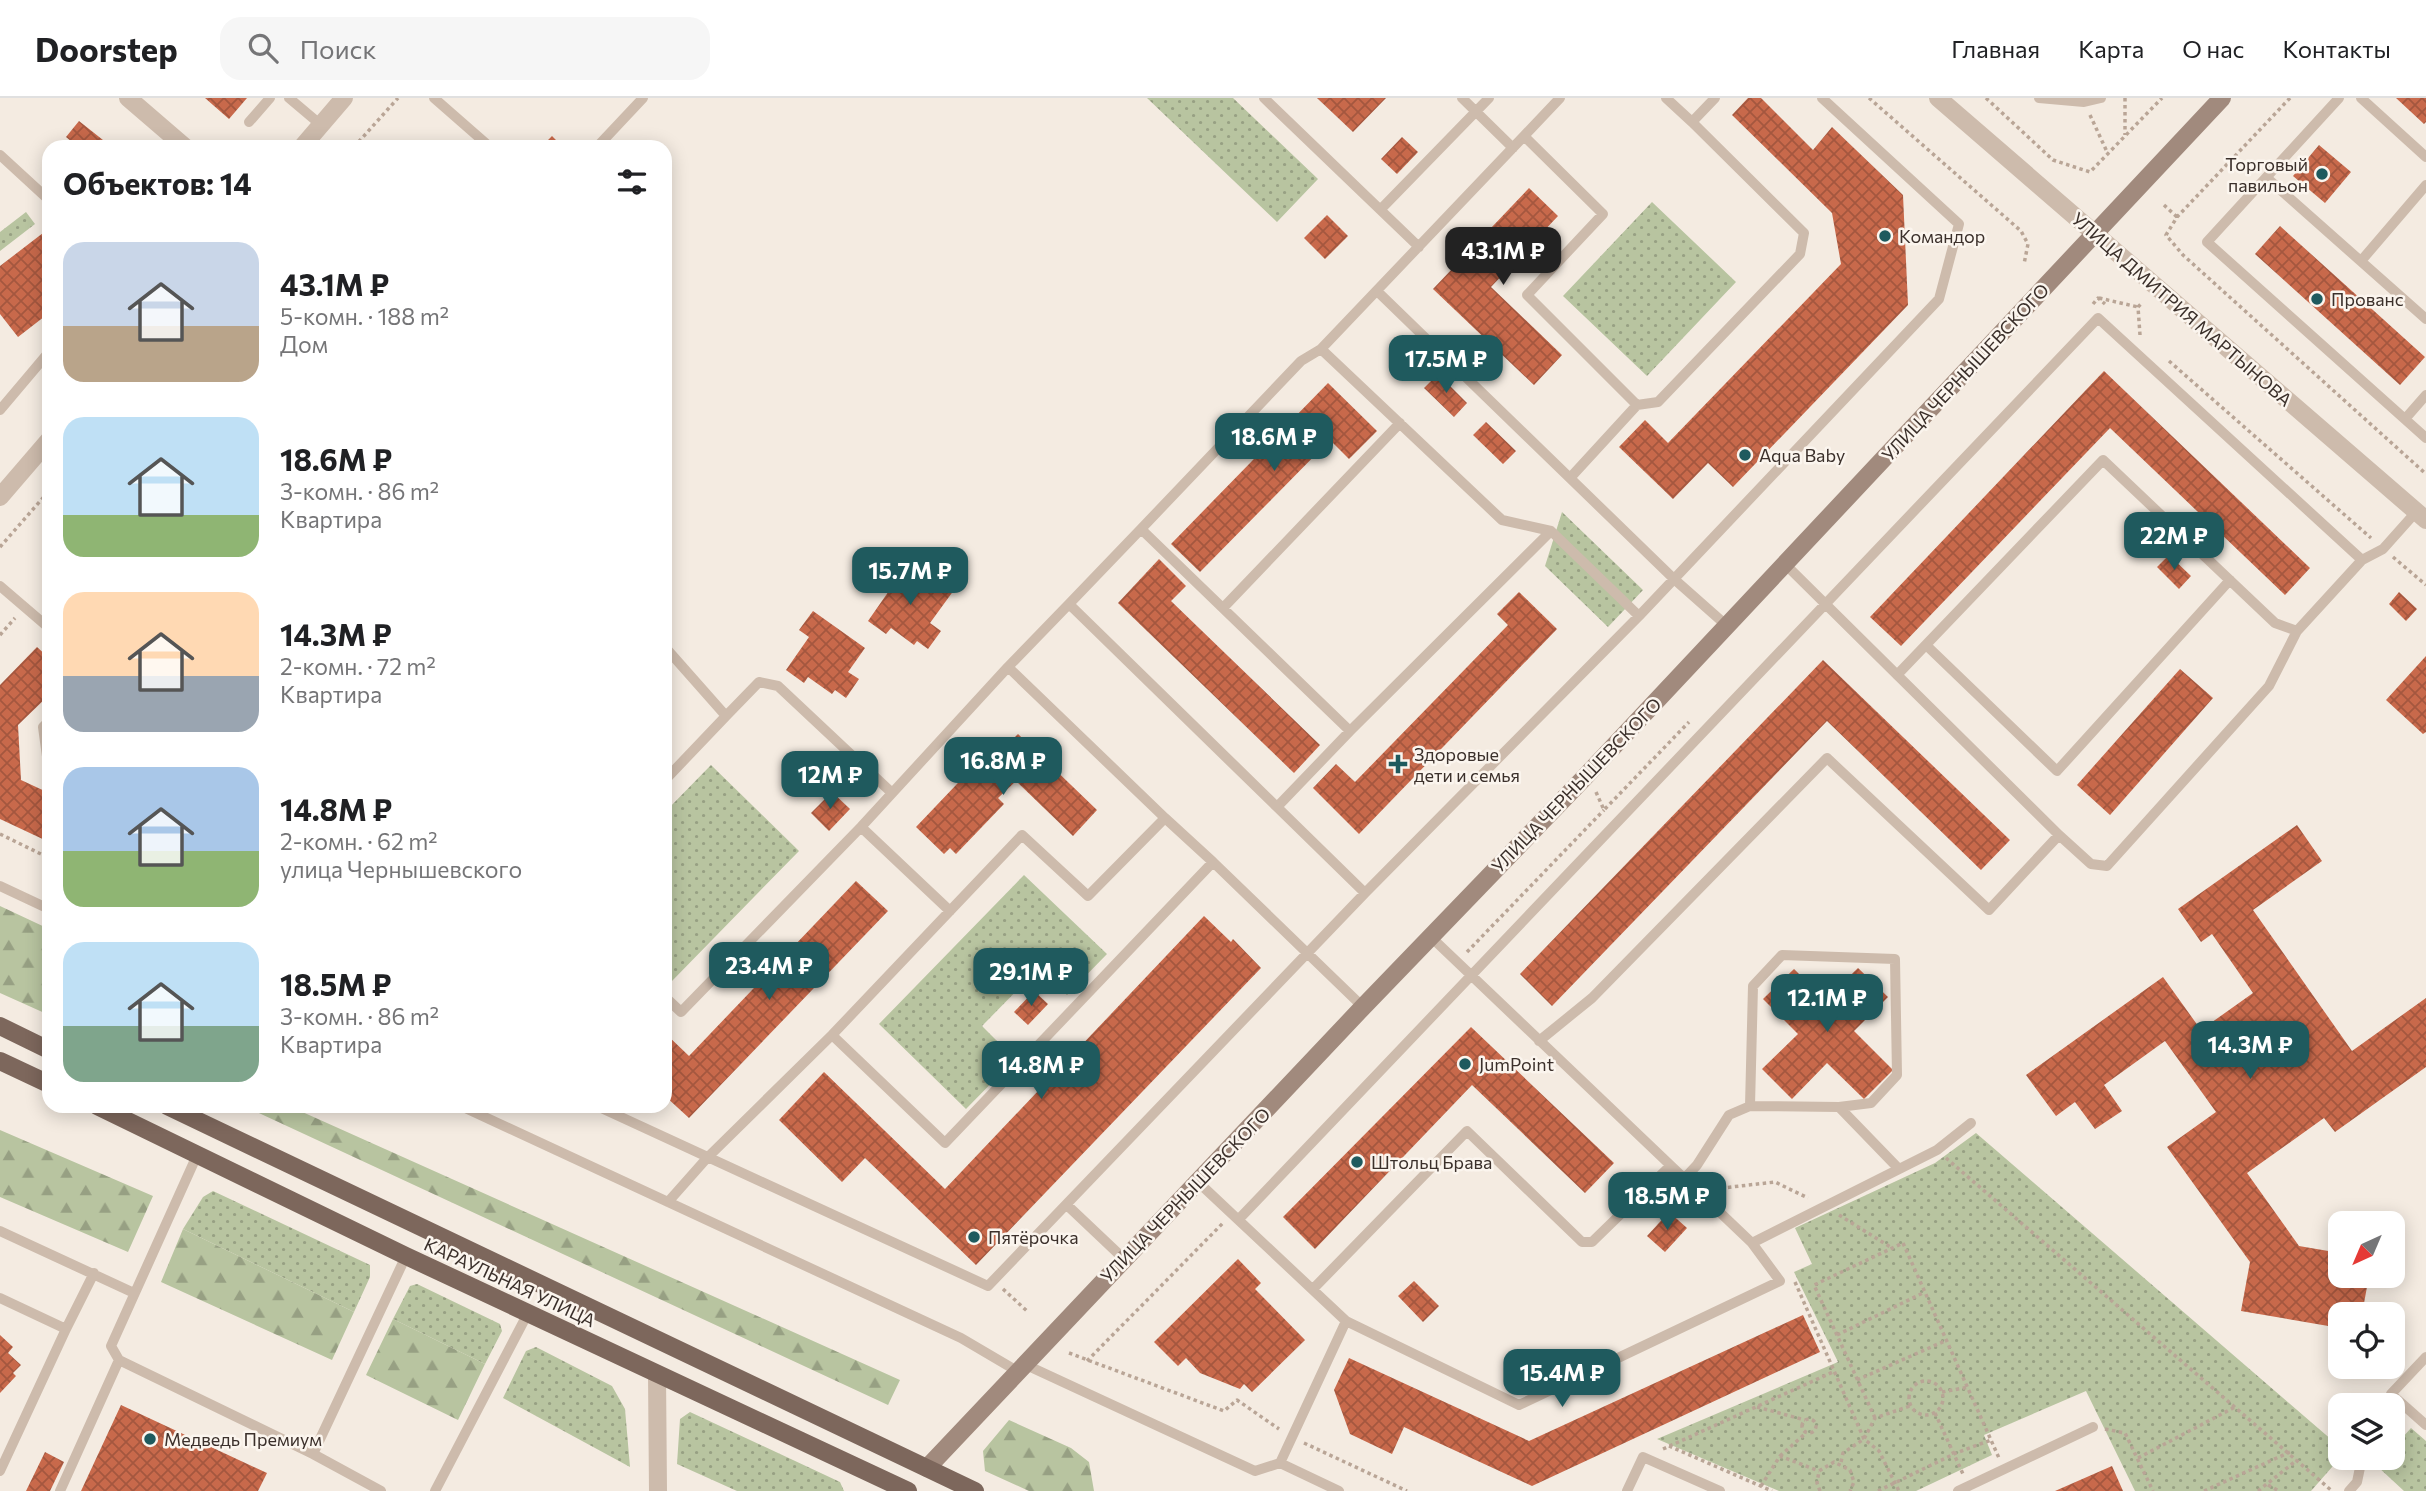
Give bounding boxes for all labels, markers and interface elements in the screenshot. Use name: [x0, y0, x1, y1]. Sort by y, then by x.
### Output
search box: [220, 17, 710, 80]
text: Doorstep: [35, 28, 178, 69]
icon: search: [244, 29, 282, 67]
text: Поиск: [300, 33, 376, 64]
text: Главная: [1951, 34, 2040, 63]
text: Карта: [2078, 34, 2144, 63]
text: О нас: [2182, 34, 2244, 63]
text: Контакты: [2282, 34, 2391, 63]
place label: Торговый павильон: [2225, 153, 2308, 196]
icon: filters: [613, 163, 651, 201]
text: Объектов: 14: [63, 164, 252, 201]
marker: Торговый павильон: [2314, 166, 2330, 182]
street label: УЛИЦА ДМИТРИЯ МАРТЫНОВА: [2067, 207, 2297, 411]
place label: Командор: [1899, 225, 1985, 247]
pin: 43.1M ₽: [1438, 228, 1568, 287]
marker: Командор: [1877, 228, 1893, 244]
text: 43.1M ₽: [1461, 236, 1545, 264]
text: 43.1M ₽: [280, 265, 389, 302]
icon: home: [119, 270, 203, 354]
street label: УЛИЦА ЧЕРНЫШЕВСКОГО: [1877, 279, 2053, 465]
place label: Прованс: [2331, 288, 2404, 310]
marker: Прованс: [2309, 291, 2325, 307]
text: 5-комн. · 188 m²: [280, 302, 449, 330]
text: Дом: [280, 330, 328, 358]
pin: 17.5M ₽: [1381, 336, 1511, 395]
text: 17.5M ₽: [1405, 344, 1487, 372]
pin: 18.6M ₽: [1209, 414, 1339, 473]
text: 18.6M ₽: [1231, 422, 1317, 450]
text: 18.6M ₽: [280, 440, 392, 477]
place label: Aqua Baby: [1759, 444, 1845, 466]
icon: home: [119, 445, 203, 529]
marker: Aqua Baby: [1737, 447, 1753, 463]
text: 3-комн. · 86 m²: [280, 477, 439, 505]
text: Квартира: [280, 505, 382, 533]
pin: 22M ₽: [2125, 512, 2223, 572]
text: 22M ₽: [2140, 521, 2208, 549]
pin: 15.7M ₽: [845, 547, 975, 607]
text: 15.7M ₽: [868, 556, 952, 584]
text: 14.3M ₽: [280, 615, 392, 652]
icon: home: [119, 620, 203, 704]
text: 2-комн. · 72 m²: [280, 652, 436, 680]
text: Квартира: [280, 680, 382, 708]
street label: УЛИЦА ЧЕРНЫШЕВСКОГО: [1487, 693, 1665, 877]
pin: 16.8M ₽: [938, 738, 1068, 797]
place label: Здоровые дети и семья: [1414, 743, 1520, 786]
text: 16.8M ₽: [960, 746, 1046, 774]
pin: 12M ₽: [781, 752, 879, 811]
marker: Здоровые дети и семья: [1388, 754, 1408, 774]
text: 12M ₽: [797, 760, 863, 788]
text: 14.8M ₽: [280, 790, 392, 827]
icon: home: [119, 795, 203, 879]
text: 2-комн. · 62 m²: [280, 827, 437, 855]
text: улица Чернышевского: [280, 855, 522, 883]
pin: 23.4M ₽: [704, 942, 834, 1002]
pin: 29.1M ₽: [966, 948, 1096, 1008]
text: 23.4M ₽: [725, 951, 813, 979]
text: 29.1M ₽: [989, 957, 1073, 985]
text: 18.5M ₽: [280, 965, 392, 1002]
icon: home: [119, 970, 203, 1054]
pin: 12.1M ₽: [1762, 974, 1892, 1034]
text: 12.1M ₽: [1787, 983, 1867, 1011]
text: 3-комн. · 86 m²: [280, 1002, 439, 1030]
pin: 14.3M ₽: [2185, 1021, 2315, 1081]
text: Квартира: [280, 1030, 382, 1058]
text: 14.3M ₽: [2207, 1030, 2293, 1058]
pin: 14.8M ₽: [976, 1042, 1106, 1101]
text: 14.8M ₽: [998, 1050, 1084, 1078]
place label: JumPoint: [1479, 1053, 1554, 1075]
marker: JumPoint: [1457, 1056, 1473, 1072]
street label: УЛИЦА ЧЕРНЫШЕВСКОГО: [1096, 1103, 1274, 1287]
place label: Штольц Брава: [1371, 1151, 1492, 1173]
marker: Штольц Брава: [1349, 1154, 1365, 1170]
pin: 18.5M ₽: [1602, 1172, 1732, 1232]
text: 18.5M ₽: [1624, 1181, 1710, 1209]
north arrow: [2328, 1211, 2404, 1288]
map controls: [2328, 1211, 2405, 1470]
place label: Пятёрочка: [988, 1226, 1079, 1248]
marker: Пятёрочка: [966, 1229, 982, 1245]
street label: КАРАУЛЬНАЯ УЛИЦА: [421, 1233, 599, 1331]
button: locate: [2328, 1302, 2405, 1379]
pin: 15.4M ₽: [1497, 1350, 1627, 1409]
text: 15.4M ₽: [1519, 1358, 1605, 1386]
button: layers: [2328, 1393, 2405, 1470]
place label: Медведь Премиум: [164, 1428, 322, 1450]
marker: Медведь Премиум: [142, 1431, 158, 1447]

